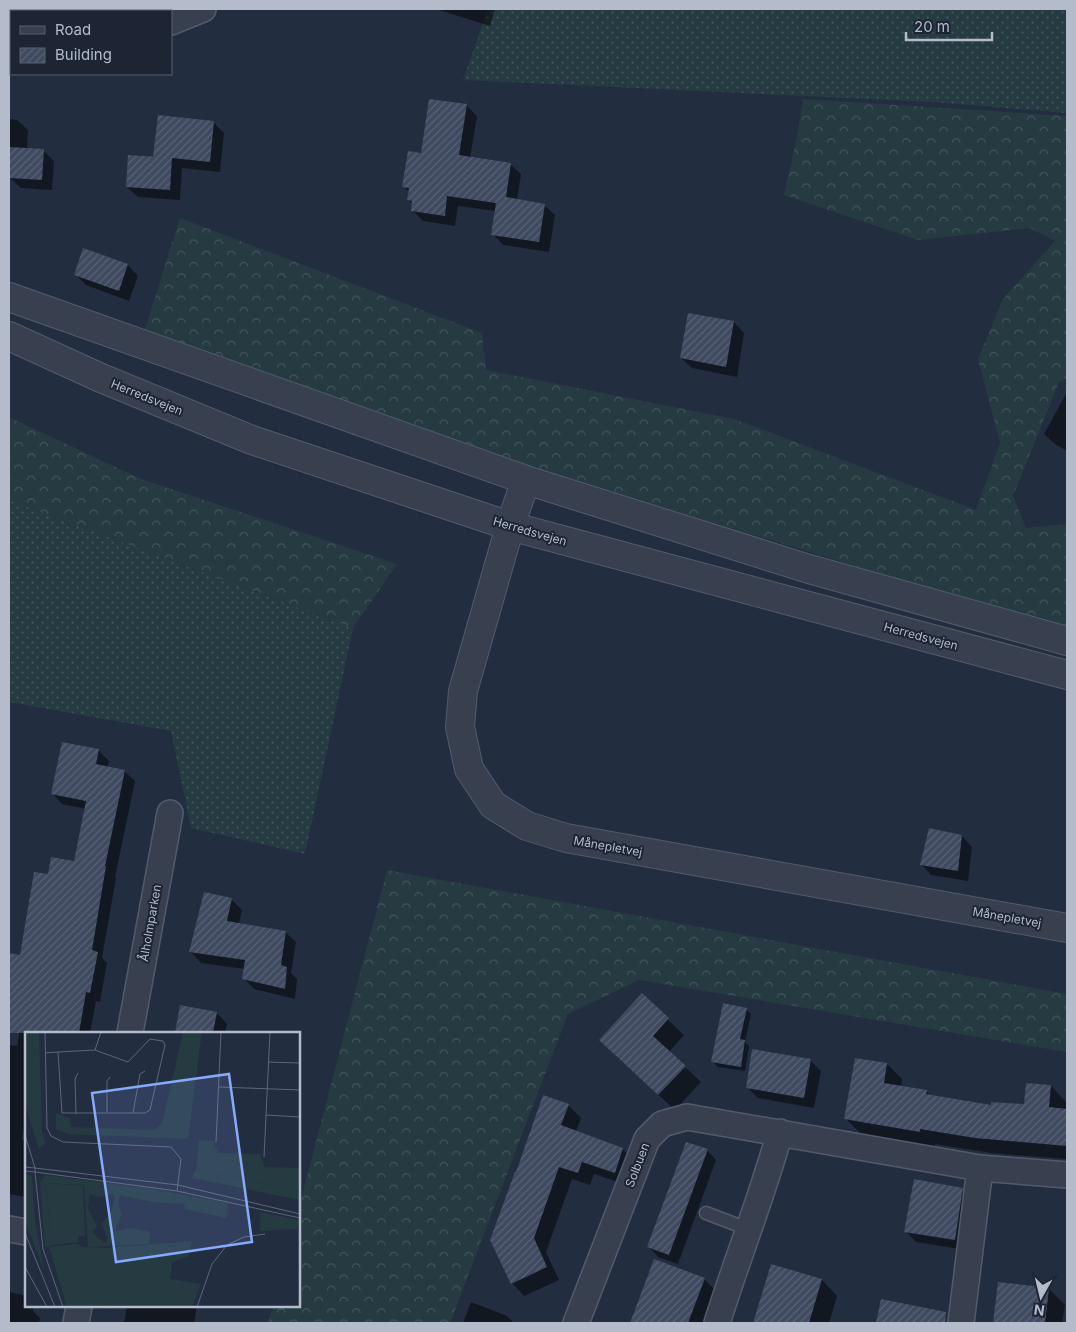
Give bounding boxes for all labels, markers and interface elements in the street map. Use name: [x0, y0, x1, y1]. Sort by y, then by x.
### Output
legend: [10, 10, 172, 75]
scale bar: [906, 10, 992, 42]
text: 20 m: [914, 17, 950, 36]
text: Road: [55, 20, 91, 39]
text: Building: [55, 45, 112, 64]
street label: Herredsvejen: [109, 376, 185, 418]
street label: Herredsvejen: [491, 513, 569, 549]
street label: Herredsvejen: [882, 619, 960, 653]
street label: Månepletvej: [572, 833, 644, 859]
street label: Ålholmparken: [136, 883, 164, 963]
street label: Månepletvej: [971, 904, 1043, 930]
inset map: [25, 1032, 300, 1307]
street label: Solbuen: [622, 1141, 652, 1189]
north arrow: [1016, 1272, 1066, 1322]
text: N: [1033, 1301, 1046, 1320]

